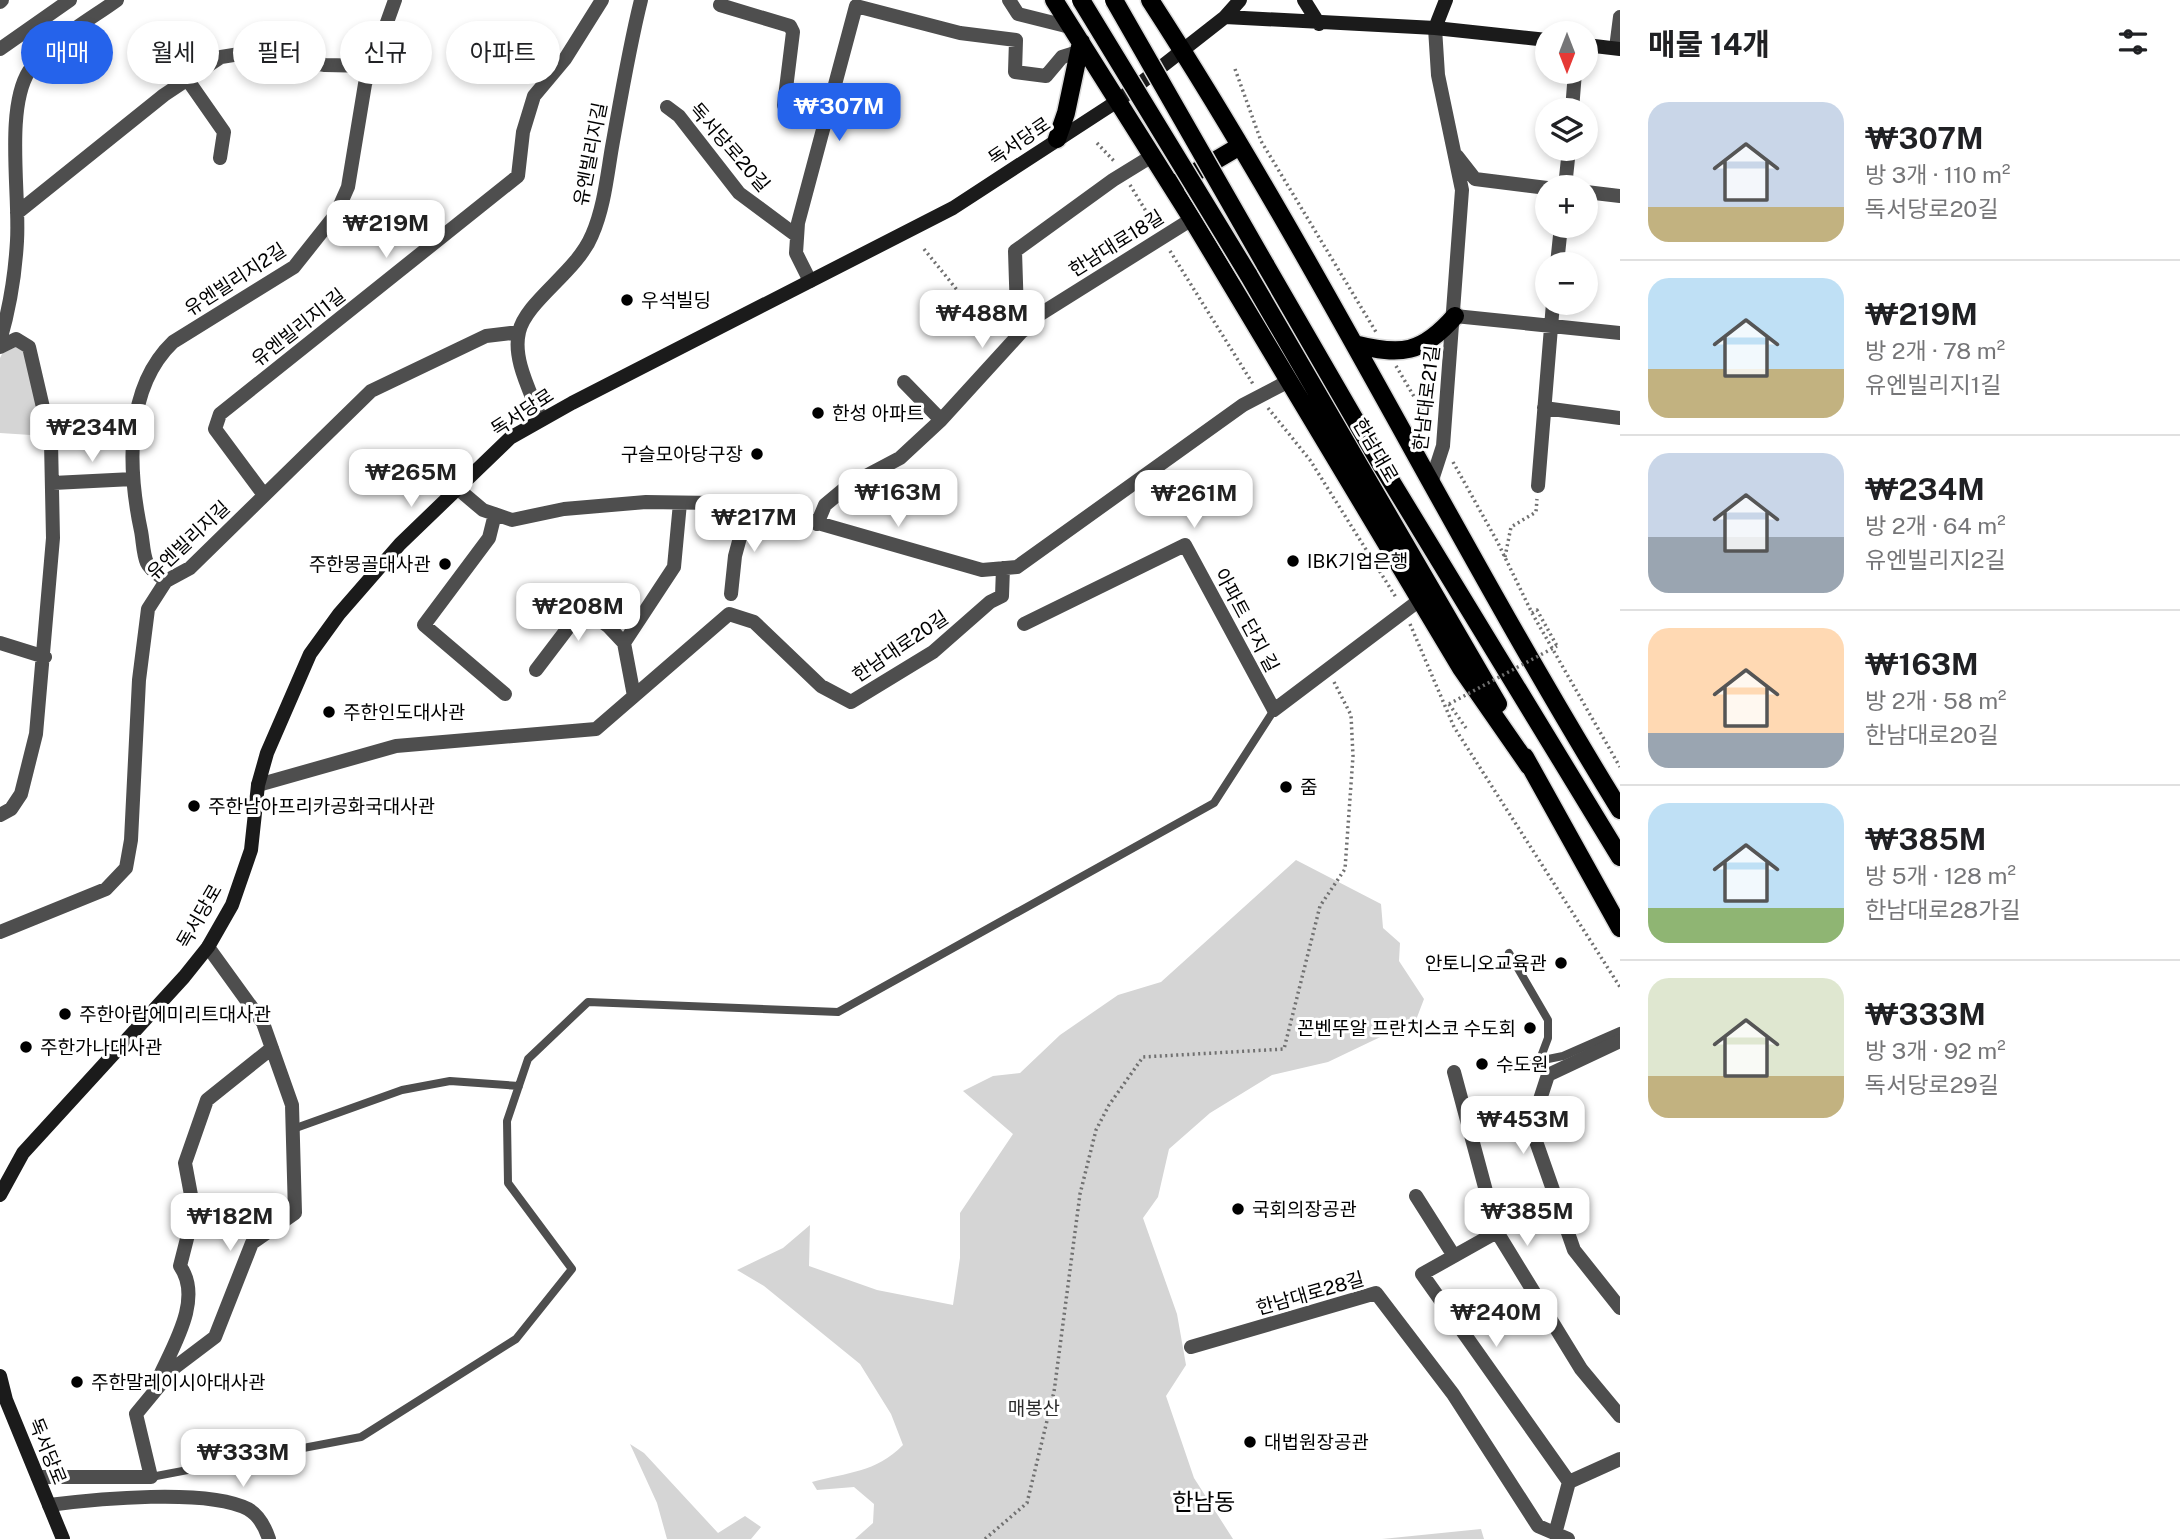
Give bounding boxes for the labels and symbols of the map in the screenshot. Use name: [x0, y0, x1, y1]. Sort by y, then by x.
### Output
north arrow: [1535, 21, 1598, 84]
pin: ₩307M: [790, 83, 888, 143]
street label: 독서당로20길: [685, 98, 775, 196]
street label: 유엔빌리지길: [569, 100, 611, 208]
street label: 독서당로: [984, 112, 1054, 170]
pin: ₩219M: [337, 201, 435, 260]
street label: 한남대로18길: [1065, 205, 1167, 281]
street label: 유엔빌리지2길: [180, 238, 290, 320]
street label: 유엔빌리지1길: [247, 284, 349, 370]
place label: 우석빌딩: [641, 289, 711, 311]
pin: ₩488M: [933, 290, 1031, 350]
marker: 우석빌딩: [619, 292, 635, 308]
street label: 한남대로21길: [1409, 344, 1443, 452]
street label: 독서당로: [487, 384, 557, 440]
place label: 한성 아파트: [832, 402, 924, 424]
pin: ₩234M: [43, 405, 141, 464]
marker: 한성 아파트: [810, 405, 826, 421]
street label: 한남대로: [1349, 414, 1403, 486]
place label: 구슬모아당구장: [621, 443, 743, 465]
marker: 구슬모아당구장: [749, 446, 765, 462]
pin: ₩265M: [362, 449, 460, 509]
pin: ₩163M: [849, 470, 947, 529]
pin: ₩261M: [1145, 470, 1243, 530]
pin: ₩217M: [705, 494, 803, 554]
street label: 유엔빌리지길: [142, 496, 234, 584]
place label: IBK기업은행: [1307, 550, 1408, 572]
place label: 주한몽골대사관: [309, 553, 431, 575]
marker: IBK기업은행: [1285, 553, 1301, 569]
marker: 주한몽골대사관: [437, 556, 453, 572]
street label: 아파트 단지 길: [1210, 564, 1284, 676]
pin: ₩208M: [529, 584, 627, 643]
street label: 한남대로20길: [848, 606, 952, 686]
place label: 주한인도대사관: [343, 701, 465, 723]
marker: 주한인도대사관: [321, 704, 337, 720]
place label: 줌: [1300, 776, 1317, 798]
marker: 줌: [1278, 779, 1294, 795]
place label: 주한남아프리카공화국대사관: [208, 795, 435, 817]
marker: 주한남아프리카공화국대사관: [186, 798, 202, 814]
street label: 독서당로: [172, 880, 226, 952]
place label: 안토니오교육관: [1425, 952, 1547, 974]
marker: 안토니오교육관: [1553, 955, 1569, 971]
place label: 주한아랍에미리트대사관: [79, 1003, 271, 1025]
marker: 주한아랍에미리트대사관: [57, 1006, 73, 1022]
place label: 꼰벤뚜알 프란치스코 수도회: [1297, 1017, 1516, 1039]
marker: 꼰벤뚜알 프란치스코 수도회: [1522, 1020, 1538, 1036]
place label: 주한가나대사관: [40, 1036, 162, 1058]
marker: 주한가나대사관: [18, 1039, 34, 1055]
place label: 수도원: [1496, 1053, 1548, 1075]
marker: 수도원: [1474, 1056, 1490, 1072]
pin: ₩453M: [1474, 1096, 1572, 1156]
pin: ₩385M: [1478, 1188, 1576, 1248]
pin: ₩182M: [181, 1194, 279, 1253]
place label: 국회의장공관: [1252, 1198, 1357, 1220]
marker: 국회의장공관: [1230, 1201, 1246, 1217]
street label: 한남대로28길: [1254, 1267, 1366, 1319]
pin: ₩240M: [1447, 1290, 1545, 1349]
place label: 주한말레이시아대사관: [91, 1371, 266, 1393]
marker: 주한말레이시아대사관: [69, 1374, 85, 1390]
park label: 매봉산: [1008, 1397, 1060, 1419]
street label: 독서당로: [25, 1414, 71, 1488]
pin: ₩333M: [194, 1430, 292, 1489]
place label: 대법원장공관: [1264, 1431, 1369, 1453]
marker: 대법원장공관: [1242, 1434, 1258, 1450]
district label: 한남동: [1172, 1488, 1236, 1515]

